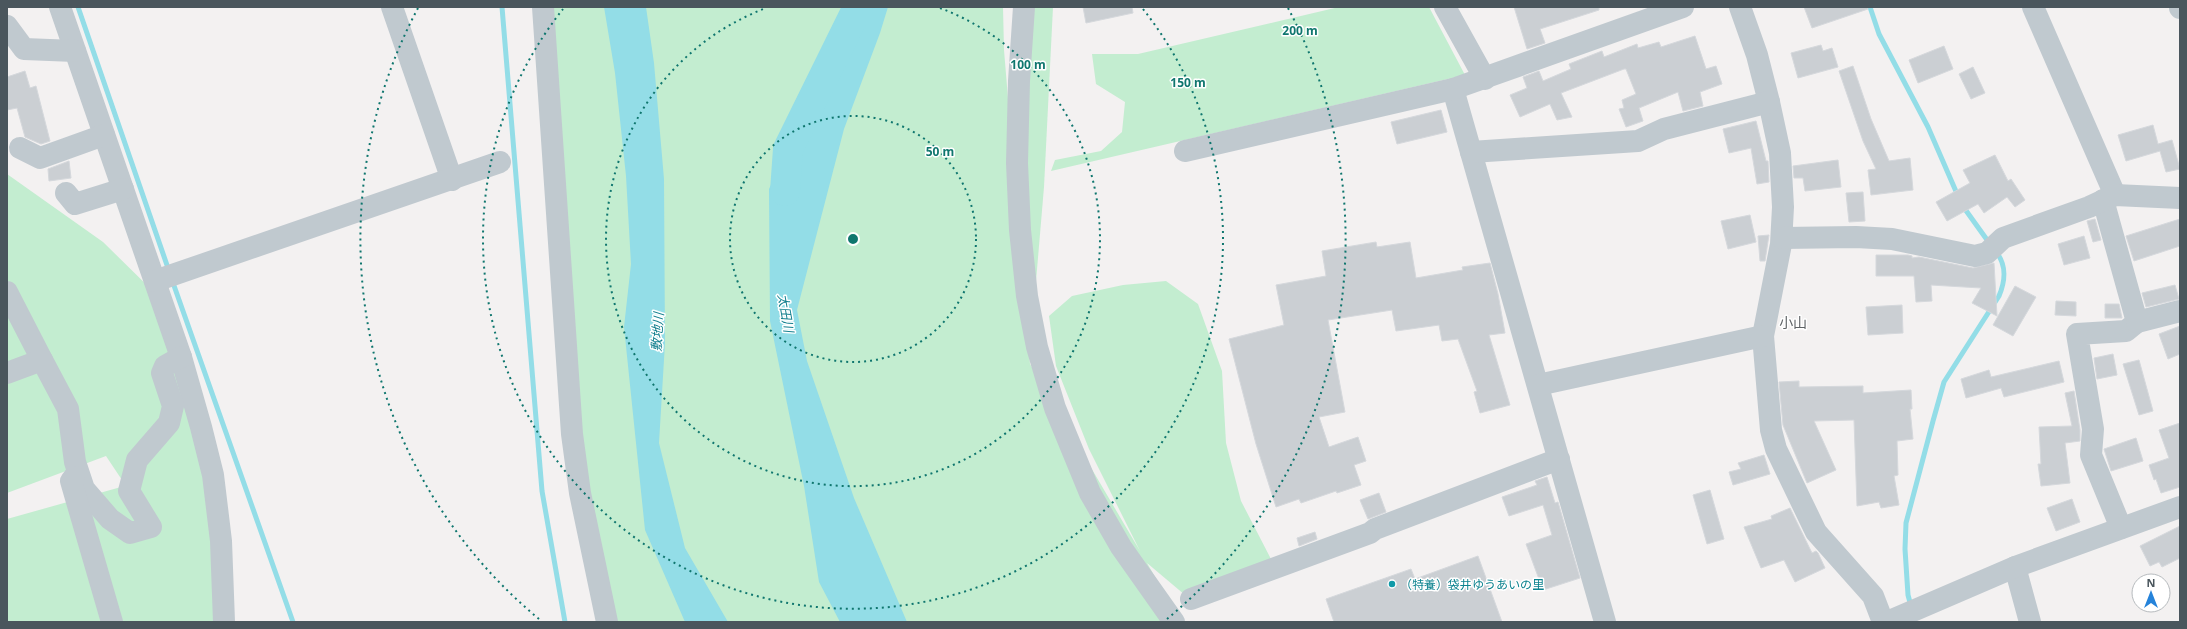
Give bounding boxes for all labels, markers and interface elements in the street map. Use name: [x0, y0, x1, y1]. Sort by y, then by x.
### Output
text: 200 m: [1282, 22, 1318, 39]
text: 100 m: [1010, 56, 1046, 73]
text: 150 m: [1170, 74, 1206, 91]
text: 50 m: [926, 143, 954, 160]
centre of rings: [846, 232, 860, 246]
water label: 太田川: [774, 292, 799, 336]
water label: 敷地川: [647, 310, 667, 352]
district label: 小山: [1779, 313, 1807, 332]
north arrow: [2131, 573, 2171, 613]
text: N: [2147, 575, 2155, 590]
place label: （特養）袋井ゆうあいの里: [1400, 576, 1544, 593]
marker: （特養）袋井ゆうあいの里: [1387, 579, 1397, 589]

